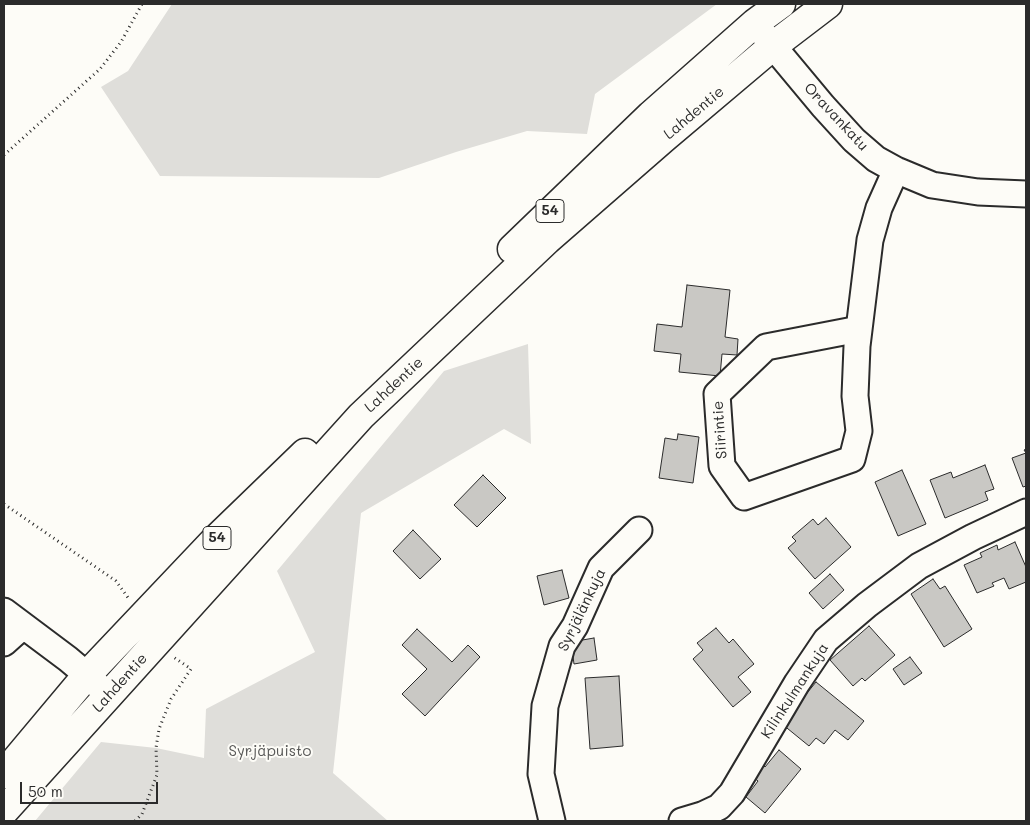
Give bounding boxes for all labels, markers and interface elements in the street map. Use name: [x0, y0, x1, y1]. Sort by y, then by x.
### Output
street label: Oravankatu: [800, 79, 872, 155]
street label: Lahdentie: [660, 83, 728, 143]
road number: 54: [536, 200, 564, 222]
street label: Lahdentie: [361, 353, 427, 417]
street label: Siirintie: [709, 400, 731, 460]
road number: 54: [203, 526, 231, 550]
street label: Syrjälänkuja: [554, 566, 610, 654]
street label: Kilinkulmankuja: [757, 640, 833, 742]
street label: Lahdentie: [89, 650, 151, 716]
park label: Syrjäpuisto: [228, 742, 312, 760]
scale bar: [22, 772, 160, 804]
text: 50 m: [28, 781, 63, 801]

